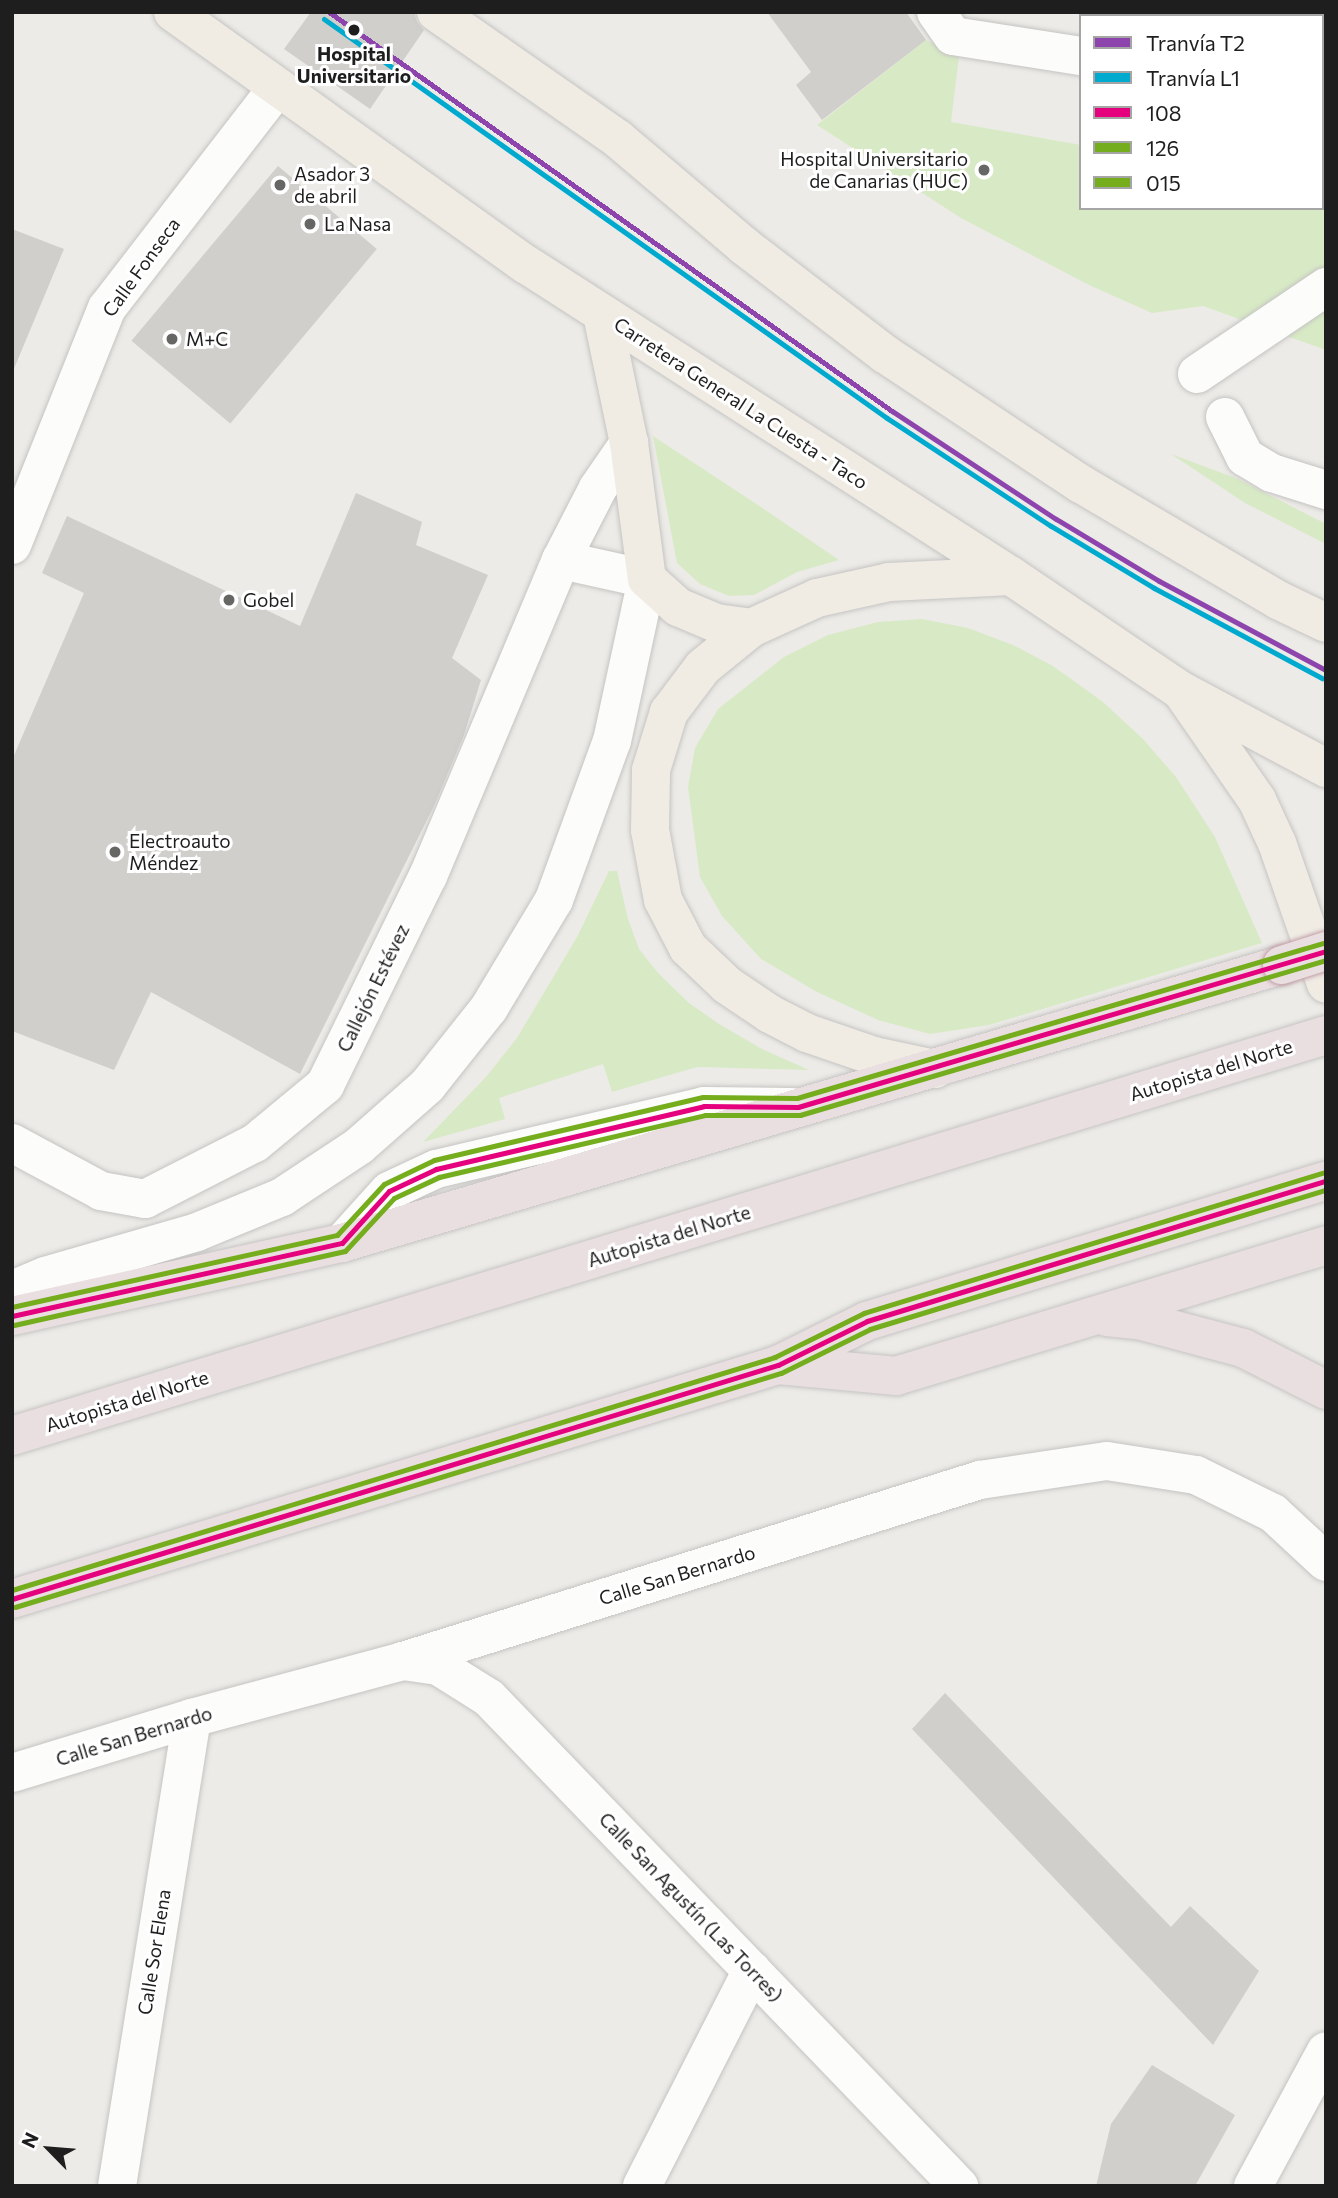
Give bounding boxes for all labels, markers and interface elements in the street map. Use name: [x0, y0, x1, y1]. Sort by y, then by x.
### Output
legend: [1079, 14, 1324, 210]
marker: Hospital Universitario: [344, 20, 364, 40]
text: Tranvía T2: [1146, 30, 1245, 55]
place label: Hospital Universitario: [297, 43, 411, 87]
text: Tranvía L1: [1146, 65, 1240, 90]
text: 108: [1146, 100, 1181, 125]
text: 126: [1146, 135, 1179, 160]
place label: Hospital Universitario de Canarias (HUC): [780, 148, 968, 192]
marker: Hospital Universitario de Canarias (HUC): [974, 160, 994, 180]
place label: Asador 3 de abril: [294, 163, 370, 207]
text: 015: [1146, 170, 1181, 195]
marker: Asador 3 de abril: [272, 177, 288, 193]
street label: Calle Fonseca: [97, 213, 185, 321]
place label: La Nasa: [324, 213, 391, 235]
marker: La Nasa: [302, 216, 318, 232]
street label: Carretera General La Cuesta - Taco: [610, 312, 872, 494]
place label: M+C: [186, 328, 228, 350]
marker: M+C: [164, 331, 180, 347]
place label: Gobel: [243, 589, 294, 611]
marker: Gobel: [221, 592, 237, 608]
place label: Electroauto Méndez: [129, 830, 230, 874]
marker: Electroauto Méndez: [107, 844, 123, 860]
street label: Callejón Estévez: [332, 920, 414, 1056]
street label: Autopista del Norte: [1127, 1034, 1295, 1106]
street label: Autopista del Norte: [585, 1200, 753, 1272]
street label: Autopista del Norte: [43, 1365, 211, 1437]
street label: Calle San Bernardo: [596, 1540, 758, 1610]
street label: Calle San Bernardo: [53, 1701, 215, 1771]
street label: Calle San Agustín (Las Torres): [594, 1808, 788, 2006]
street label: Calle Sor Elena: [133, 1888, 175, 2016]
north arrow: [14, 2114, 84, 2184]
text: N: [16, 2129, 43, 2151]

